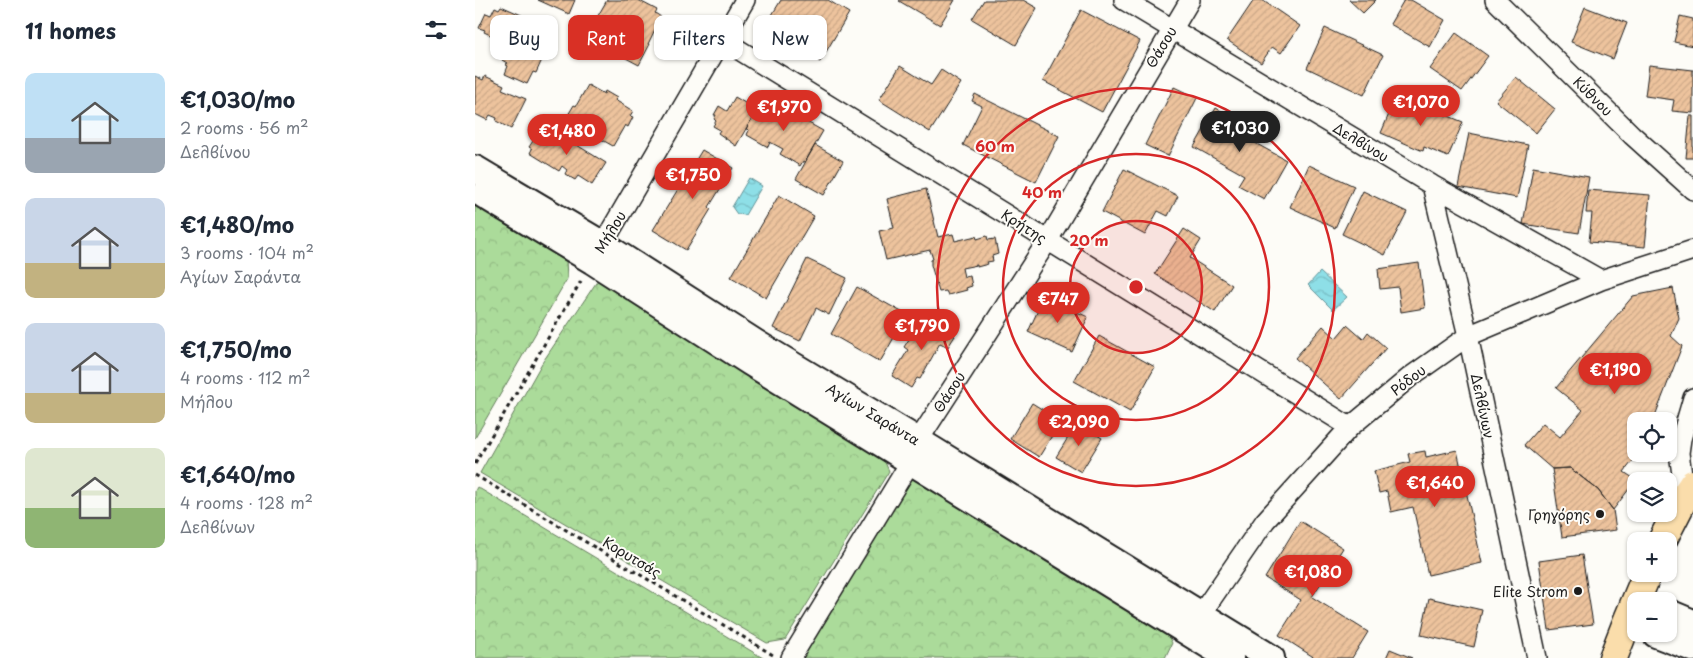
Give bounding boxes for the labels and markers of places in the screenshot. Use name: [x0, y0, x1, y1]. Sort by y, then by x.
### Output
pin: €1,070: [1380, 84, 1462, 127]
pin: €1,970: [743, 90, 825, 132]
pin: €1,030: [1199, 110, 1281, 153]
pin: €1,480: [526, 114, 608, 156]
pin: €1,750: [652, 158, 734, 200]
centre of rings: [1127, 278, 1145, 296]
pin: €747: [1028, 282, 1088, 324]
pin: €1,790: [881, 308, 963, 351]
pin: €1,190: [1574, 352, 1656, 395]
pin: €2,090: [1038, 404, 1120, 447]
pin: €1,640: [1394, 466, 1476, 508]
place label: Γρηγόρης: [1528, 504, 1590, 525]
marker: Γρηγόρης: [1594, 508, 1606, 520]
pin: €1,080: [1272, 554, 1354, 597]
place label: Elite Strom: [1493, 581, 1568, 602]
marker: Elite Strom: [1572, 585, 1584, 597]

